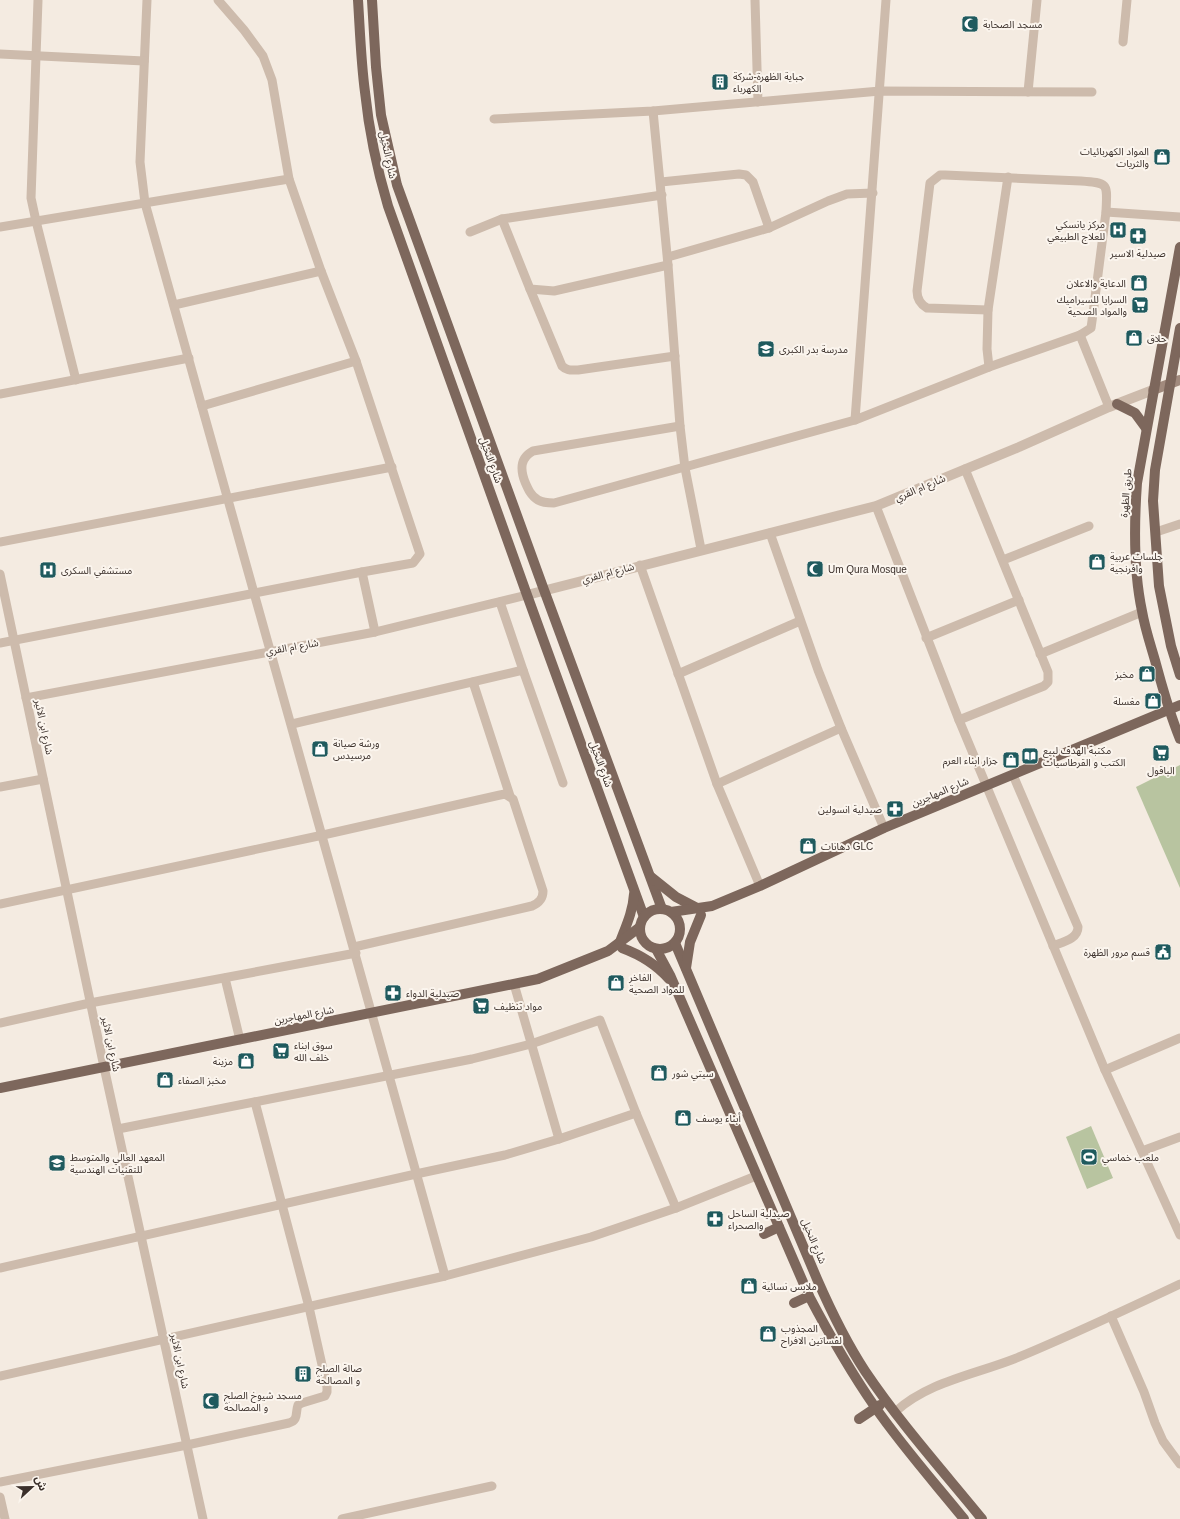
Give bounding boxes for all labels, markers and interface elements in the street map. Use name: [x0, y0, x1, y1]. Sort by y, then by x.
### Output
mosque icon: مسجد الصحابة: [960, 14, 980, 34]
place label: مسجد الصحابة: [983, 19, 1043, 30]
place label: جباية الظهرة-شركة الكهرباء: [733, 71, 804, 95]
building icon: جباية الظهرة-شركة الكهرباء: [710, 72, 730, 92]
street label: شارع النخيل: [376, 130, 398, 180]
place label: المواد الكهربائيات والثريات: [1080, 146, 1149, 170]
shop icon: المواد الكهربائيات والثريات: [1152, 147, 1172, 167]
place label: مركز يانسكي للعلاج الطبيعي: [1047, 219, 1105, 244]
hospital icon: مركز يانسكي للعلاج الطبيعي: [1108, 220, 1128, 240]
pharmacy icon: صيدلية الاسير: [1128, 226, 1148, 246]
place label: صيدلية الاسير: [1109, 248, 1166, 260]
shop icon: الدعاية والاعلان: [1129, 273, 1149, 293]
place label: الدعاية والاعلان: [1067, 278, 1126, 290]
place label: السرايا للسيراميك والمواد الصحية: [1057, 294, 1127, 318]
supermarket icon: السرايا للسيراميك والمواد الصحية: [1130, 295, 1150, 315]
shop icon: حلاق: [1124, 328, 1144, 348]
place label: حلاق: [1147, 333, 1167, 344]
school or university icon: مدرسة بدر الكبرى: [756, 339, 776, 359]
place label: مدرسة بدر الكبرى: [779, 344, 848, 356]
street label: شارع النخيل: [476, 436, 504, 485]
street label: طريق الظهرة: [1118, 468, 1135, 518]
street label: شارع ام القري: [893, 472, 948, 506]
place label: جلسات عربية وافرنجية: [1110, 551, 1163, 575]
shop icon: جلسات عربية وافرنجية: [1087, 552, 1107, 572]
mosque icon: Um Qura Mosque: [805, 559, 825, 579]
hospital icon: مستشفي السكرى: [38, 560, 58, 580]
street label: شارع ام القري: [581, 561, 636, 588]
place label: Um Qura Mosque: [828, 564, 907, 575]
place label: مستشفي السكرى: [61, 565, 132, 578]
street label: شارع ام القري: [265, 637, 320, 660]
shop icon: مخبز: [1137, 664, 1157, 684]
place label: مخبز: [1114, 669, 1134, 681]
shop icon: مغسلة: [1143, 691, 1163, 711]
place label: مغسلة: [1113, 696, 1140, 707]
street label: شارع ابن الاثير: [31, 697, 55, 756]
place label: ورشة صيانة مرسيدس: [333, 738, 380, 762]
shop icon: ورشة صيانة مرسيدس: [310, 739, 330, 759]
street label: شارع النخيل: [586, 740, 614, 789]
supermarket icon: الباقول: [1151, 743, 1171, 763]
place label: مكتبة الهدف لبيع الكتب و القرطاسيات: [1043, 745, 1125, 769]
library icon: مكتبة الهدف لبيع الكتب و القرطاسيات: [1020, 746, 1040, 766]
shop icon: جزار ابناء العرم: [1001, 750, 1021, 770]
place label: جزار ابناء العرم: [943, 755, 998, 769]
place label: الباقول: [1147, 765, 1175, 777]
street label: شارع المهاجرين: [910, 775, 971, 811]
pharmacy icon: صيدلية انسولين: [885, 799, 905, 819]
place label: صيدلية انسولين: [818, 804, 882, 816]
shop icon: دهانات GLC: [798, 836, 818, 856]
place label: دهانات GLC: [821, 841, 873, 852]
public building icon: قسم مرور الظهرة: [1153, 942, 1173, 962]
place label: قسم مرور الظهرة: [1084, 947, 1151, 960]
place label: الفاخر للمواد الصحية: [628, 972, 685, 996]
shop icon: الفاخر للمواد الصحية: [606, 973, 626, 993]
pharmacy icon: صيدلية الدواء: [383, 983, 403, 1003]
place label: صيدلية الدواء: [406, 988, 459, 1000]
supermarket icon: مواد تنظيف: [471, 996, 491, 1016]
place label: مواد تنظيف: [494, 1001, 542, 1013]
street label: شارع المهاجرين: [273, 1004, 335, 1028]
street label: شارع ابن الاثير: [98, 1014, 122, 1073]
place label: سوق ابناء خلف الله: [294, 1040, 333, 1063]
supermarket icon: سوق ابناء خلف الله: [271, 1041, 291, 1061]
shop icon: مزينة: [236, 1051, 256, 1071]
place label: مزينة: [213, 1056, 233, 1068]
shop icon: سيتي شور: [649, 1063, 669, 1083]
place label: سيتي شور: [671, 1068, 714, 1081]
shop icon: مخبز الصفاء: [155, 1070, 175, 1090]
place label: مخبز الصفاء: [178, 1075, 226, 1087]
shop icon: أبناء يوسف: [673, 1108, 693, 1128]
place label: أبناء يوسف: [696, 1112, 741, 1125]
sports icon: ملعب خماسي: [1079, 1147, 1099, 1167]
place label: المعهد العالي والمتوسط للتقنيات الهندسية: [70, 1152, 165, 1175]
place label: ملعب خماسي: [1102, 1152, 1159, 1165]
school or university icon: المعهد العالي والمتوسط للتقنيات الهندسية: [47, 1153, 67, 1173]
place label: صيدلية الساحل والصحراء: [728, 1208, 790, 1232]
pharmacy icon: صيدلية الساحل والصحراء: [705, 1209, 725, 1229]
street label: شارع النخيل: [798, 1217, 829, 1266]
shop icon: ملابس نسائية: [739, 1276, 759, 1296]
place label: ملابس نسائية: [762, 1281, 817, 1292]
place label: المجذوب لفساتين الافراح: [781, 1323, 842, 1348]
shop icon: المجذوب لفساتين الافراح: [758, 1324, 778, 1344]
street label: شارع ابن الاثير: [167, 1331, 191, 1390]
place label: صالة الصلح و المصالحة: [316, 1363, 362, 1387]
building icon: صالة الصلح و المصالحة: [293, 1364, 313, 1384]
place label: مسجد شيوخ الصلح و المصالحة: [224, 1390, 302, 1414]
mosque icon: مسجد شيوخ الصلح و المصالحة: [201, 1391, 221, 1411]
north arrow: [12, 1467, 52, 1507]
text: ش: [32, 1474, 50, 1493]

